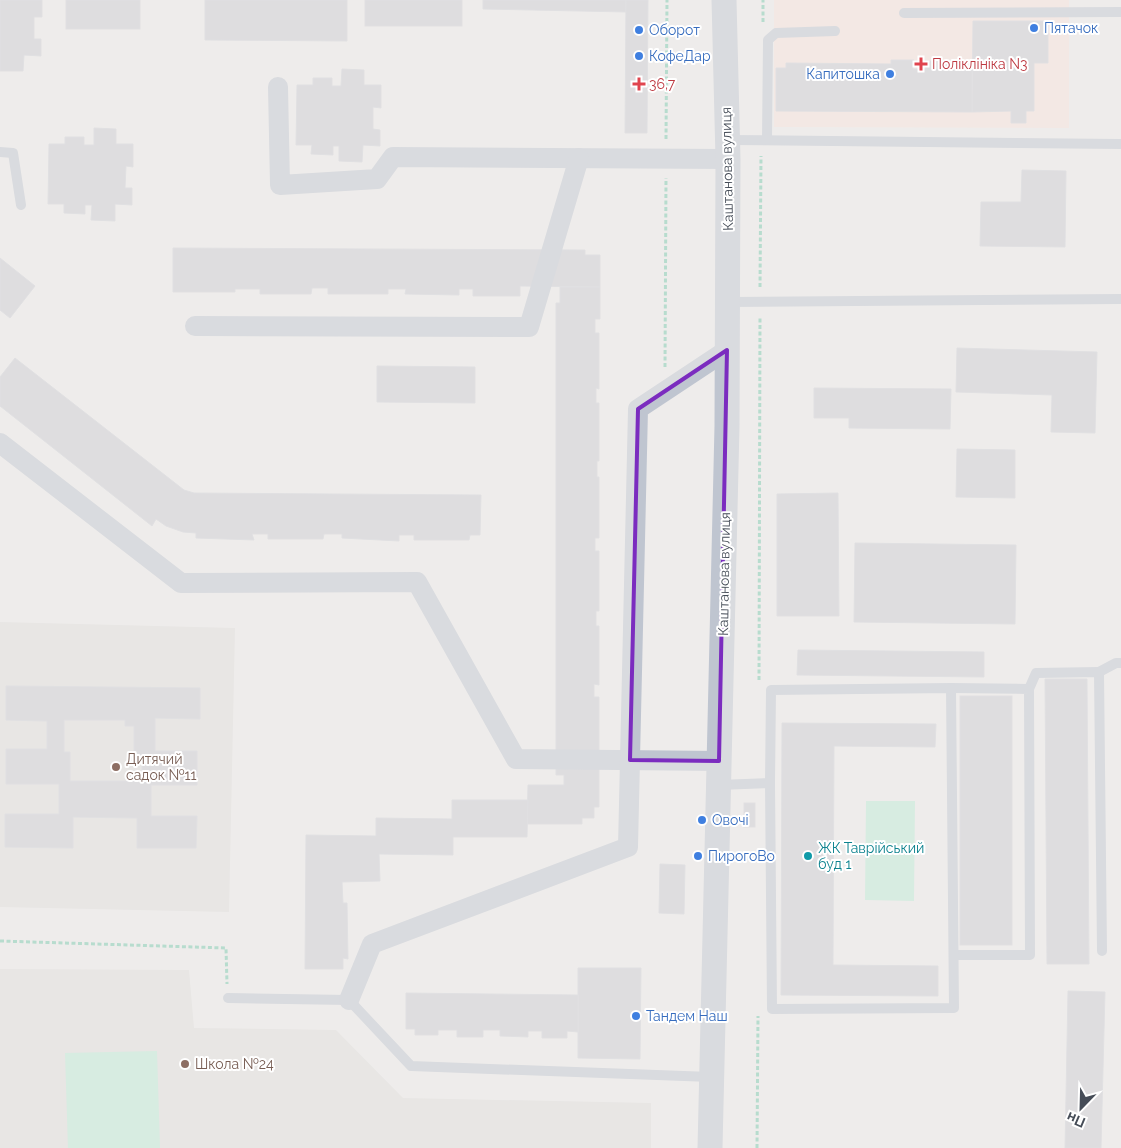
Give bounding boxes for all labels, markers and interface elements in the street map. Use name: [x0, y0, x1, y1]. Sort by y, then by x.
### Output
place label: Пятачок: [1044, 20, 1098, 36]
place label: Оборот: [649, 22, 700, 38]
marker: Пятачок: [1028, 22, 1040, 34]
marker: Оборот: [633, 24, 645, 36]
place label: КофеДар: [649, 48, 711, 64]
marker: КофеДар: [633, 50, 645, 62]
place label: Поліклініка N3: [932, 56, 1028, 72]
marker: Поліклініка N3: [914, 57, 928, 71]
place label: Капитошка: [806, 66, 880, 82]
marker: Капитошка: [884, 68, 896, 80]
place label: 36,7: [649, 76, 676, 92]
marker: 36,7: [633, 78, 645, 90]
street label: Каштанова вулиця: [718, 107, 736, 231]
street label: Каштанова вулиця: [715, 512, 733, 636]
place label: Дитячий садок №11: [126, 751, 197, 783]
marker: Дитячий садок №11: [110, 761, 122, 773]
place label: Овочі: [712, 812, 749, 828]
marker: Овочі: [696, 814, 708, 826]
place label: ЖК Таврійський буд 1: [818, 840, 924, 872]
place label: ПирогоВо: [708, 848, 775, 864]
marker: ПирогоВо: [692, 850, 704, 862]
marker: ЖК Таврійський буд 1: [802, 850, 814, 862]
place label: Тандем Наш: [646, 1008, 728, 1024]
marker: Тандем Наш: [630, 1010, 642, 1022]
place label: Школа №24: [195, 1056, 274, 1072]
marker: Школа №24: [179, 1058, 191, 1070]
north arrow: [1056, 1083, 1106, 1133]
text: Пн: [1064, 1109, 1088, 1131]

